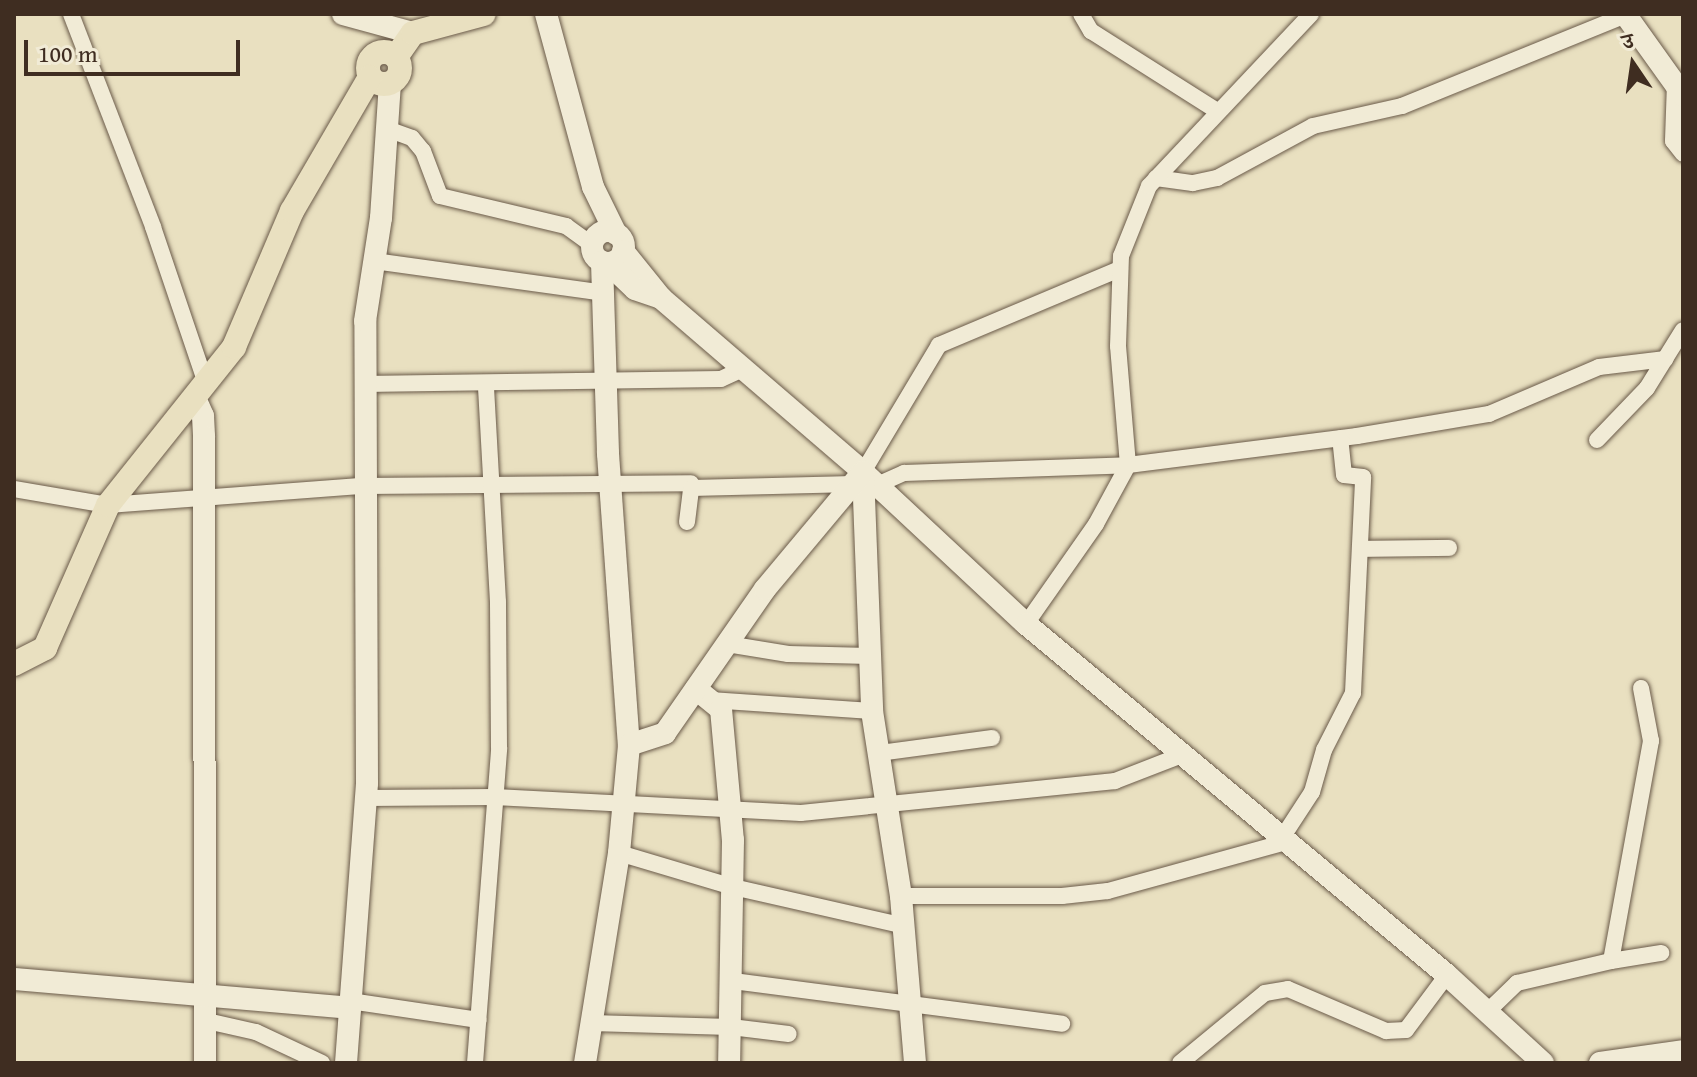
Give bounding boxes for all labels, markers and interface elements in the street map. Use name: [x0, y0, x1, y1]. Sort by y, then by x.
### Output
scale bar: [28, 24, 244, 74]
north arrow: [1593, 24, 1673, 104]
text: उ: [1619, 24, 1637, 57]
text: 100 m: [38, 36, 98, 71]

